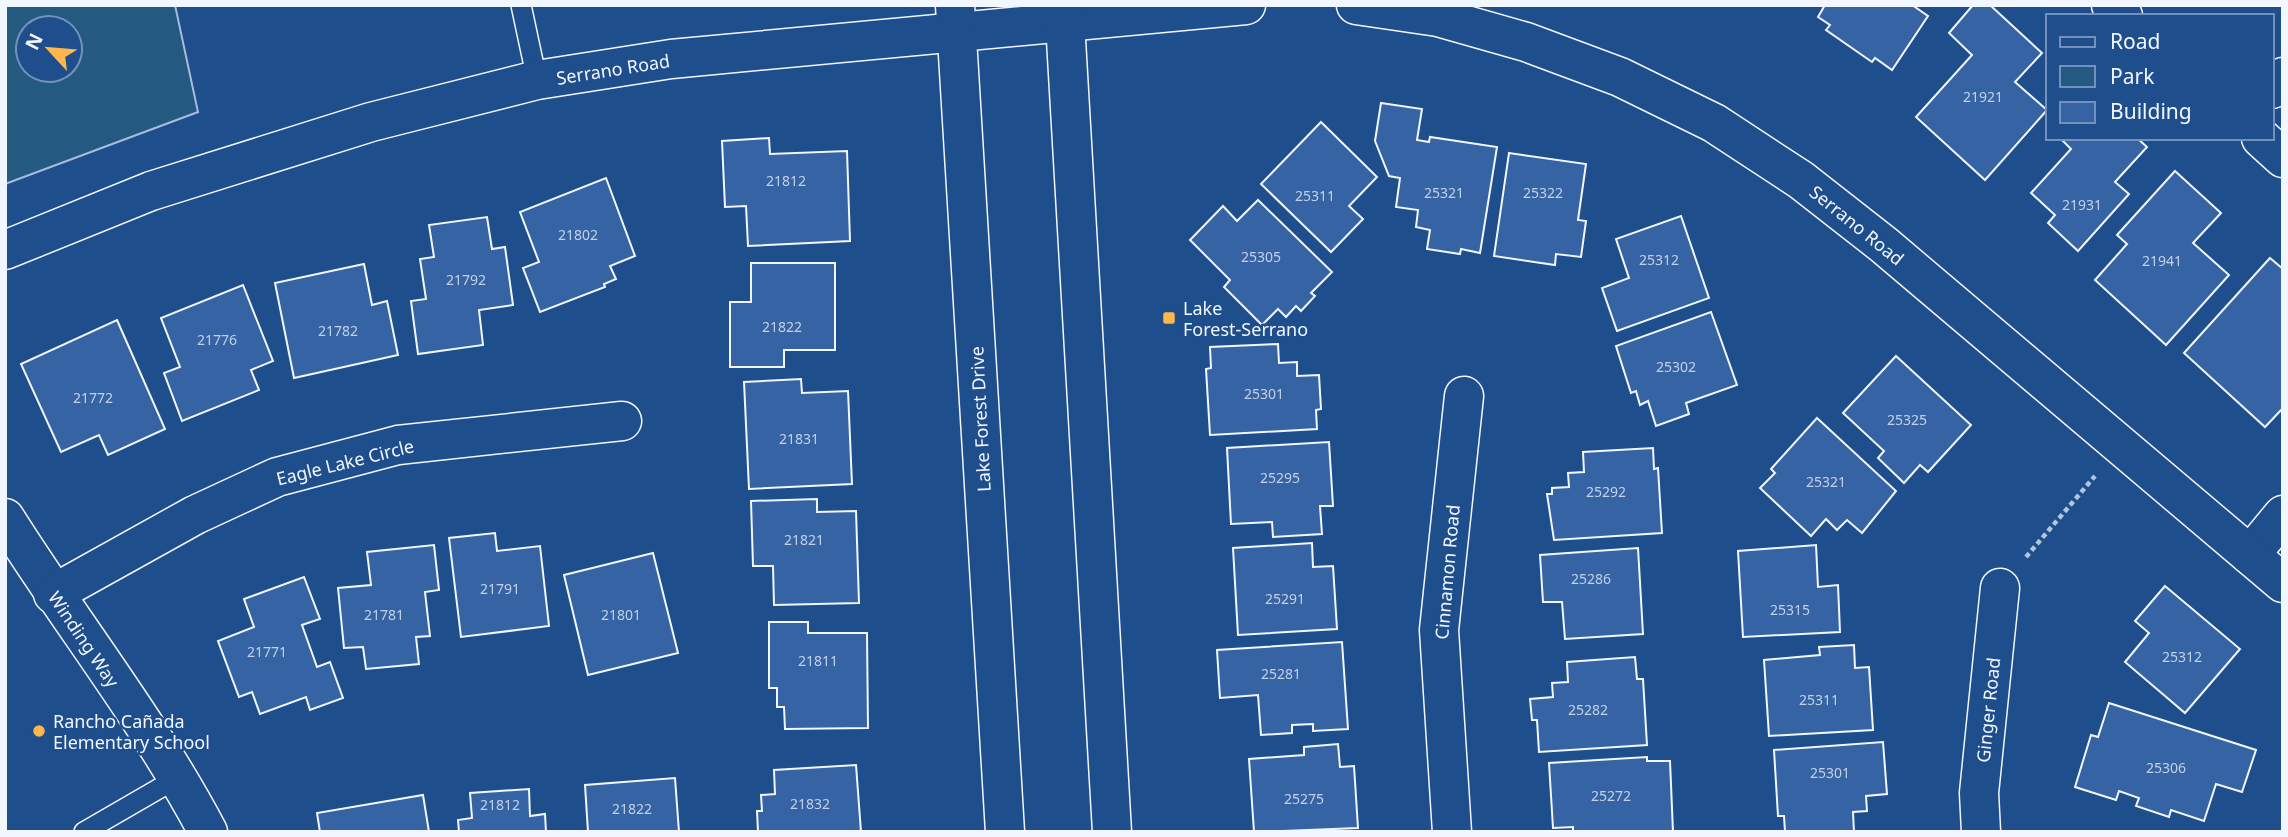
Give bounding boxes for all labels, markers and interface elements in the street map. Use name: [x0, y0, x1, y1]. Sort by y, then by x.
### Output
north arrow: [14, 14, 84, 84]
legend: [2046, 14, 2274, 140]
text: Road: [2110, 27, 2160, 55]
text: N: [19, 29, 49, 54]
street label: Serrano Road: [555, 48, 671, 90]
text: Park: [2110, 62, 2155, 90]
house number: 21921: [1963, 87, 2003, 106]
text: Building: [2110, 97, 2192, 125]
house number: 21812: [766, 171, 806, 190]
street label: Serrano Road: [1805, 180, 1909, 270]
house number: 25321: [1424, 183, 1464, 202]
house number: 25322: [1523, 183, 1563, 202]
house number: 25311: [1295, 186, 1335, 205]
house number: 21931: [2062, 195, 2102, 214]
house number: 21802: [558, 225, 598, 244]
house number: 25305: [1241, 247, 1281, 266]
house number: 25312: [1639, 250, 1679, 269]
house number: 21941: [2142, 251, 2182, 270]
house number: 21792: [446, 270, 486, 289]
place label: Lake Forest-Serrano: [1183, 296, 1308, 341]
marker: Lake Forest-Serrano: [1161, 310, 1177, 326]
house number: 21822: [762, 317, 802, 336]
house number: 21782: [318, 321, 358, 340]
house number: 21776: [197, 330, 237, 349]
street label: Lake Forest Drive: [964, 346, 996, 492]
house number: 25302: [1656, 357, 1696, 376]
house number: 25301: [1244, 384, 1284, 403]
house number: 21772: [73, 388, 113, 407]
house number: 25325: [1887, 410, 1927, 429]
house number: 21831: [779, 429, 819, 448]
street label: Eagle Lake Circle: [274, 433, 416, 491]
house number: 25295: [1260, 468, 1300, 487]
house number: 25321: [1806, 472, 1846, 491]
house number: 25292: [1586, 482, 1626, 501]
street label: Cinnamon Road: [1429, 504, 1465, 640]
house number: 21821: [784, 530, 824, 549]
house number: 25286: [1571, 569, 1611, 588]
house number: 21791: [480, 579, 520, 598]
street label: Winding Way: [43, 586, 125, 692]
house number: 25291: [1265, 589, 1305, 608]
house number: 25315: [1770, 600, 1810, 619]
house number: 21781: [364, 605, 404, 624]
house number: 21801: [601, 605, 641, 624]
house number: 21771: [247, 642, 287, 661]
house number: 25312: [2162, 647, 2202, 666]
house number: 21811: [798, 651, 838, 670]
street label: Ginger Road: [1971, 656, 2005, 764]
house number: 25281: [1261, 664, 1301, 683]
house number: 25311: [1799, 690, 1839, 709]
house number: 25282: [1568, 700, 1608, 719]
place label: Rancho Cañada Elementary School: [53, 709, 210, 754]
marker: Rancho Cañada Elementary School: [31, 723, 47, 739]
house number: 25306: [2146, 758, 2186, 777]
house number: 25301: [1810, 763, 1850, 782]
house number: 25272: [1591, 786, 1631, 805]
house number: 25275: [1284, 789, 1324, 808]
house number: 21832: [790, 794, 830, 813]
house number: 21812: [480, 795, 520, 814]
house number: 21822: [612, 799, 652, 818]

